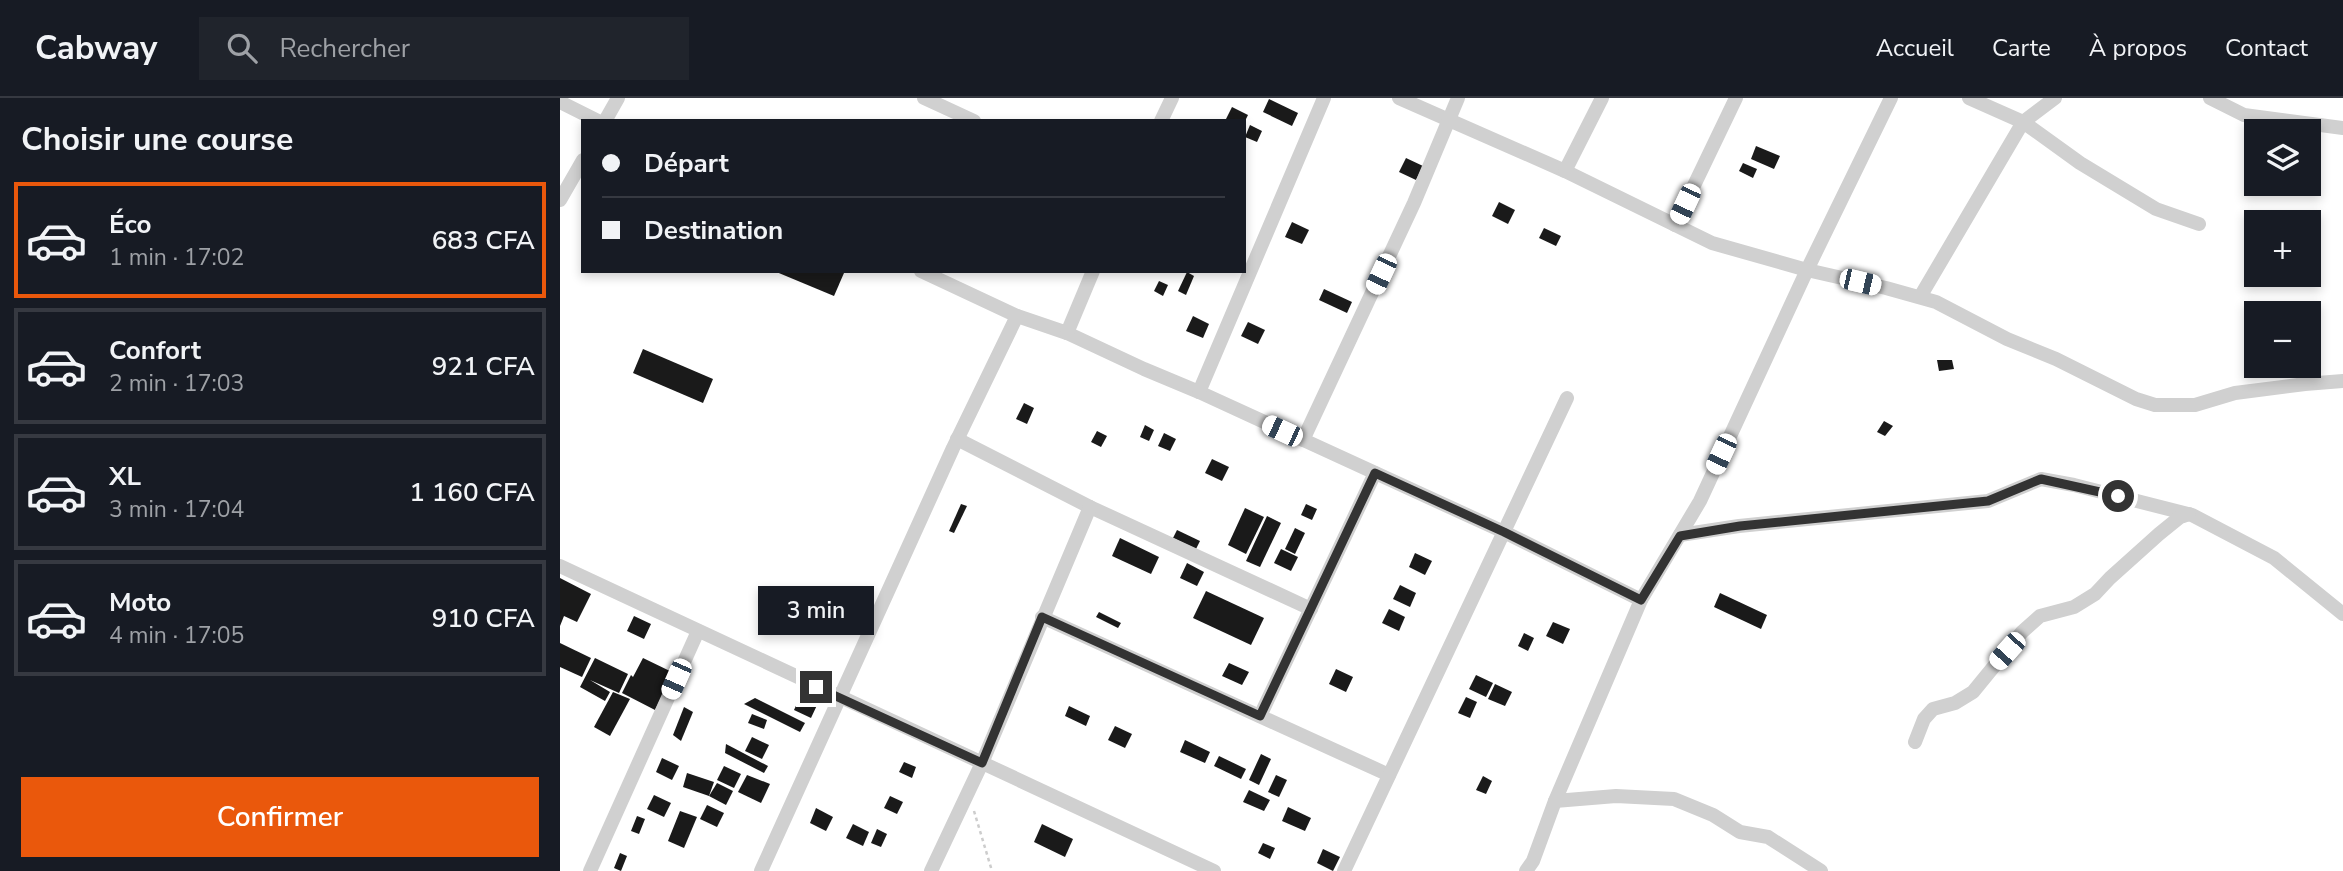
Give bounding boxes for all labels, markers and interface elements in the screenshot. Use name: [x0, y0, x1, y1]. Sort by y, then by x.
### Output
search box: [199, 17, 689, 80]
text: Cabway: [35, 26, 157, 71]
icon: search: [223, 29, 261, 67]
text: Rechercher: [279, 31, 410, 66]
text: Accueil: [1876, 32, 1954, 64]
text: Carte: [1992, 32, 2051, 64]
text: À propos: [2089, 32, 2187, 64]
text: Contact: [2225, 32, 2308, 64]
text: Choisir une course: [21, 118, 293, 161]
map controls: [2244, 119, 2321, 378]
button: layers: [2244, 119, 2321, 196]
text: Départ: [644, 146, 729, 181]
car: [1667, 181, 1704, 227]
text: Éco: [109, 207, 151, 242]
icon: car: [25, 209, 88, 272]
button: +: [2244, 210, 2321, 287]
text: Destination: [644, 213, 783, 248]
text: 683 CFA: [432, 223, 535, 258]
text: 1 min · 17:02: [109, 242, 244, 273]
car: [1363, 251, 1400, 297]
car: [1838, 267, 1883, 297]
button: −: [2244, 301, 2321, 378]
text: Confort: [109, 333, 201, 368]
icon: car: [25, 335, 88, 398]
text: 921 CFA: [432, 349, 535, 384]
text: 2 min · 17:03: [109, 368, 244, 399]
car: [1259, 413, 1306, 449]
car: [1703, 431, 1740, 477]
text: XL: [109, 459, 141, 494]
icon: car: [25, 461, 88, 524]
text: 1 160 CFA: [409, 475, 535, 510]
route start: [2102, 480, 2134, 512]
text: 3 min · 17:04: [109, 494, 244, 525]
text: Moto: [109, 585, 171, 620]
callout: 3 min: [758, 586, 874, 634]
icon: car: [25, 587, 88, 650]
text: 3 min: [787, 595, 845, 626]
text: 910 CFA: [432, 601, 535, 636]
text: 4 min · 17:05: [109, 620, 244, 651]
car: [1986, 628, 2029, 674]
car: [658, 656, 695, 702]
route end: [800, 671, 832, 703]
button: Confirmer: [21, 777, 539, 857]

